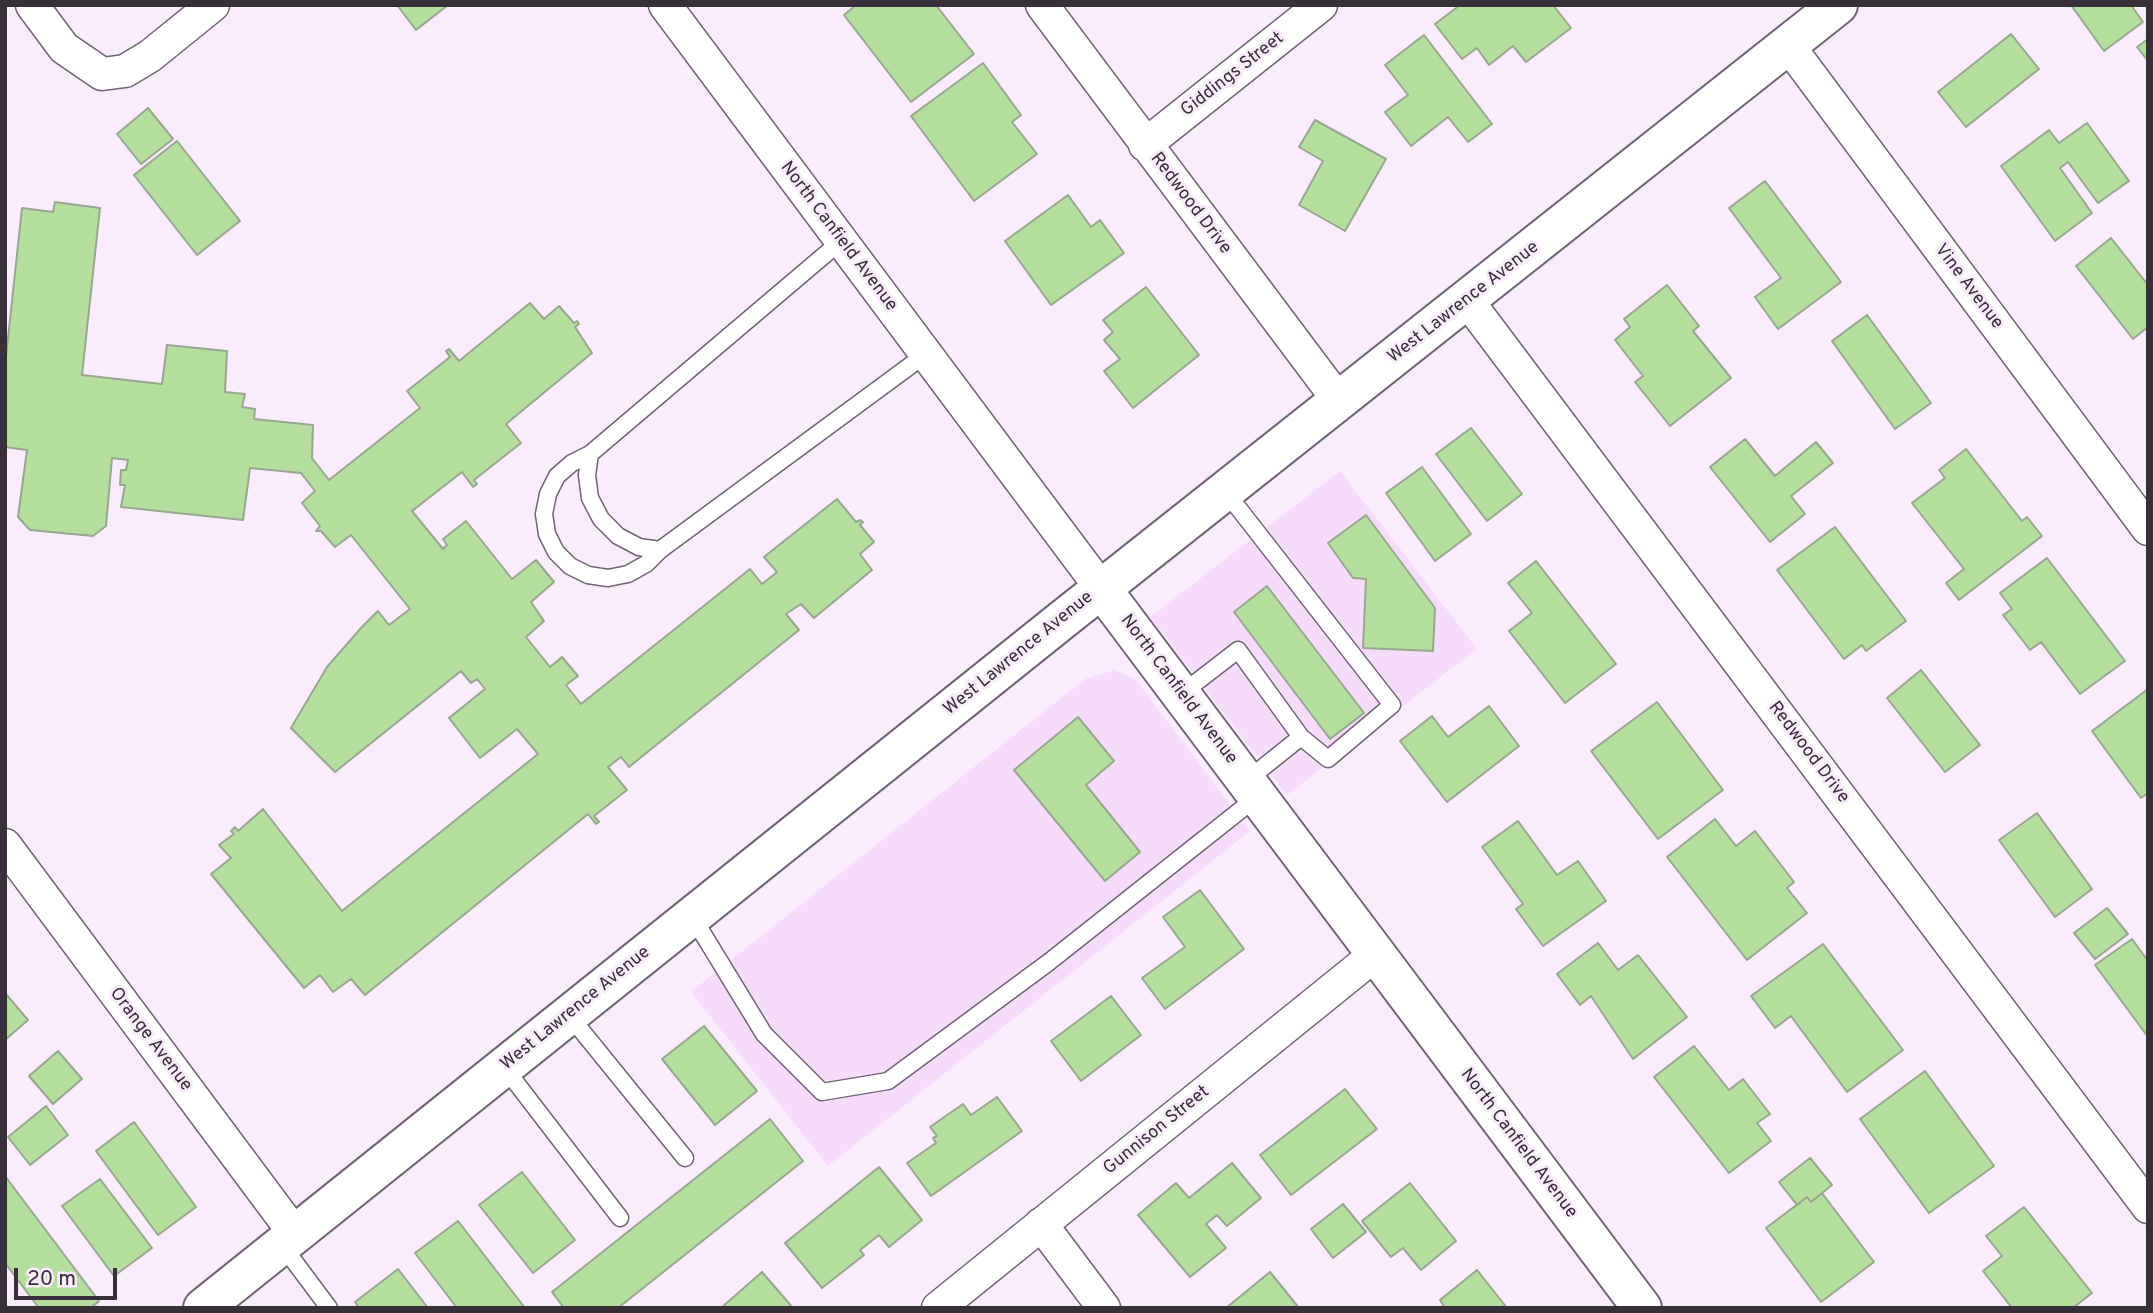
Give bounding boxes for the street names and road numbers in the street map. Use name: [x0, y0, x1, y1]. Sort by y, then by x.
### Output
street label: Giddings Street: [1177, 28, 1289, 122]
street label: Redwood Drive: [1145, 149, 1235, 259]
street label: North Canfield Avenue: [775, 158, 901, 316]
street label: West Lawrence Avenue: [1384, 237, 1544, 369]
street label: Vine Avenue: [1929, 240, 2007, 334]
street label: West Lawrence Avenue: [940, 587, 1098, 721]
street label: North Canfield Avenue: [1115, 611, 1241, 769]
street label: Redwood Drive: [1763, 698, 1853, 808]
street label: West Lawrence Avenue: [497, 942, 655, 1076]
street label: Orange Avenue: [104, 984, 196, 1096]
street label: North Canfield Avenue: [1455, 1065, 1581, 1223]
street label: Gunnison Street: [1100, 1082, 1214, 1180]

